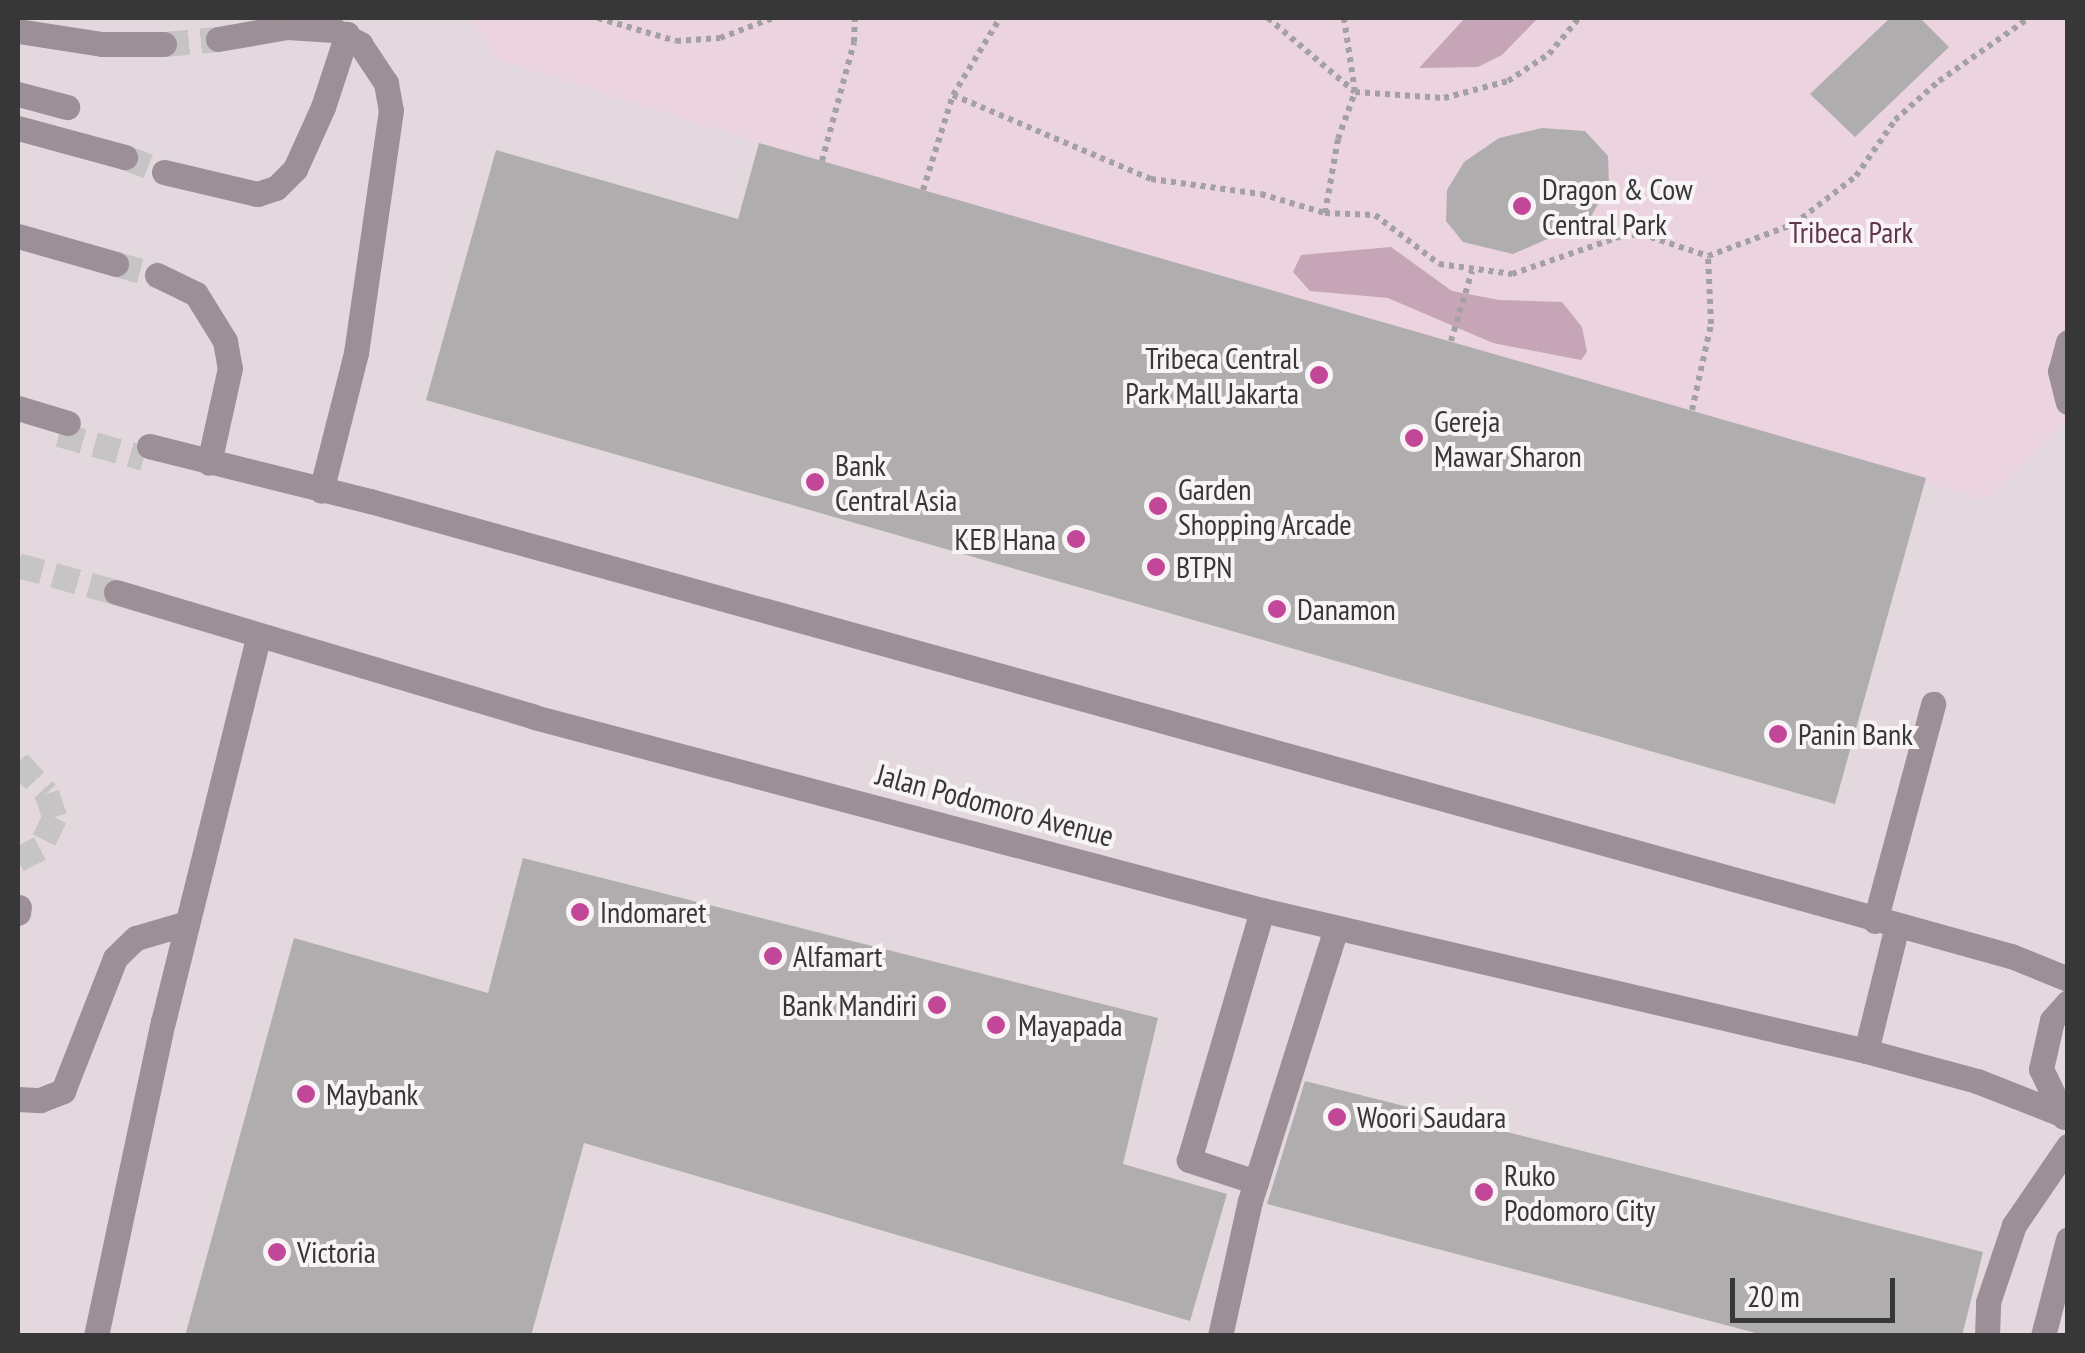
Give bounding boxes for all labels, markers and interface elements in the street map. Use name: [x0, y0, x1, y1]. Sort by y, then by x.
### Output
place label: Dragon & Cow Central Park: [1542, 171, 1693, 242]
marker: Dragon & Cow Central Park: [1511, 195, 1533, 217]
park label: Tribeca Park: [1789, 214, 1913, 250]
place label: Tribeca Central Park Mall Jakarta: [1125, 340, 1299, 410]
marker: Tribeca Central Park Mall Jakarta: [1308, 364, 1330, 386]
place label: Gereja Mawar Sharon: [1434, 403, 1582, 474]
marker: Gereja Mawar Sharon: [1403, 427, 1425, 449]
place label: Bank Central Asia: [835, 447, 958, 518]
marker: Bank Central Asia: [804, 471, 826, 493]
place label: Garden Shopping Arcade: [1178, 471, 1353, 542]
marker: Garden Shopping Arcade: [1147, 495, 1169, 517]
place label: KEB Hana: [955, 521, 1056, 557]
marker: KEB Hana: [1065, 528, 1087, 550]
place label: BTPN: [1176, 549, 1232, 585]
marker: BTPN: [1145, 556, 1167, 578]
place label: Danamon: [1297, 591, 1396, 627]
marker: Danamon: [1266, 598, 1288, 620]
place label: Panin Bank: [1798, 716, 1913, 752]
marker: Panin Bank: [1767, 723, 1789, 745]
street label: Jalan Podomoro Avenue: [872, 756, 1118, 854]
place label: Indomaret: [600, 894, 706, 930]
marker: Indomaret: [569, 901, 591, 923]
place label: Alfamart: [793, 938, 883, 974]
marker: Alfamart: [762, 945, 784, 967]
place label: Bank Mandiri: [781, 987, 917, 1023]
marker: Bank Mandiri: [926, 994, 948, 1016]
place label: Mayapada: [1018, 1007, 1122, 1043]
marker: Mayapada: [983, 1012, 1009, 1038]
place label: Maybank: [326, 1076, 418, 1112]
marker: Maybank: [295, 1083, 317, 1105]
place label: Woori Saudara: [1357, 1099, 1506, 1135]
marker: Woori Saudara: [1326, 1106, 1348, 1128]
place label: Ruko Podomoro City: [1504, 1157, 1655, 1228]
marker: Ruko Podomoro City: [1473, 1181, 1495, 1203]
place label: Victoria: [297, 1234, 376, 1270]
marker: Victoria: [266, 1241, 288, 1263]
scale bar: [1735, 1258, 1900, 1320]
text: 20 m: [1747, 1276, 1800, 1315]

